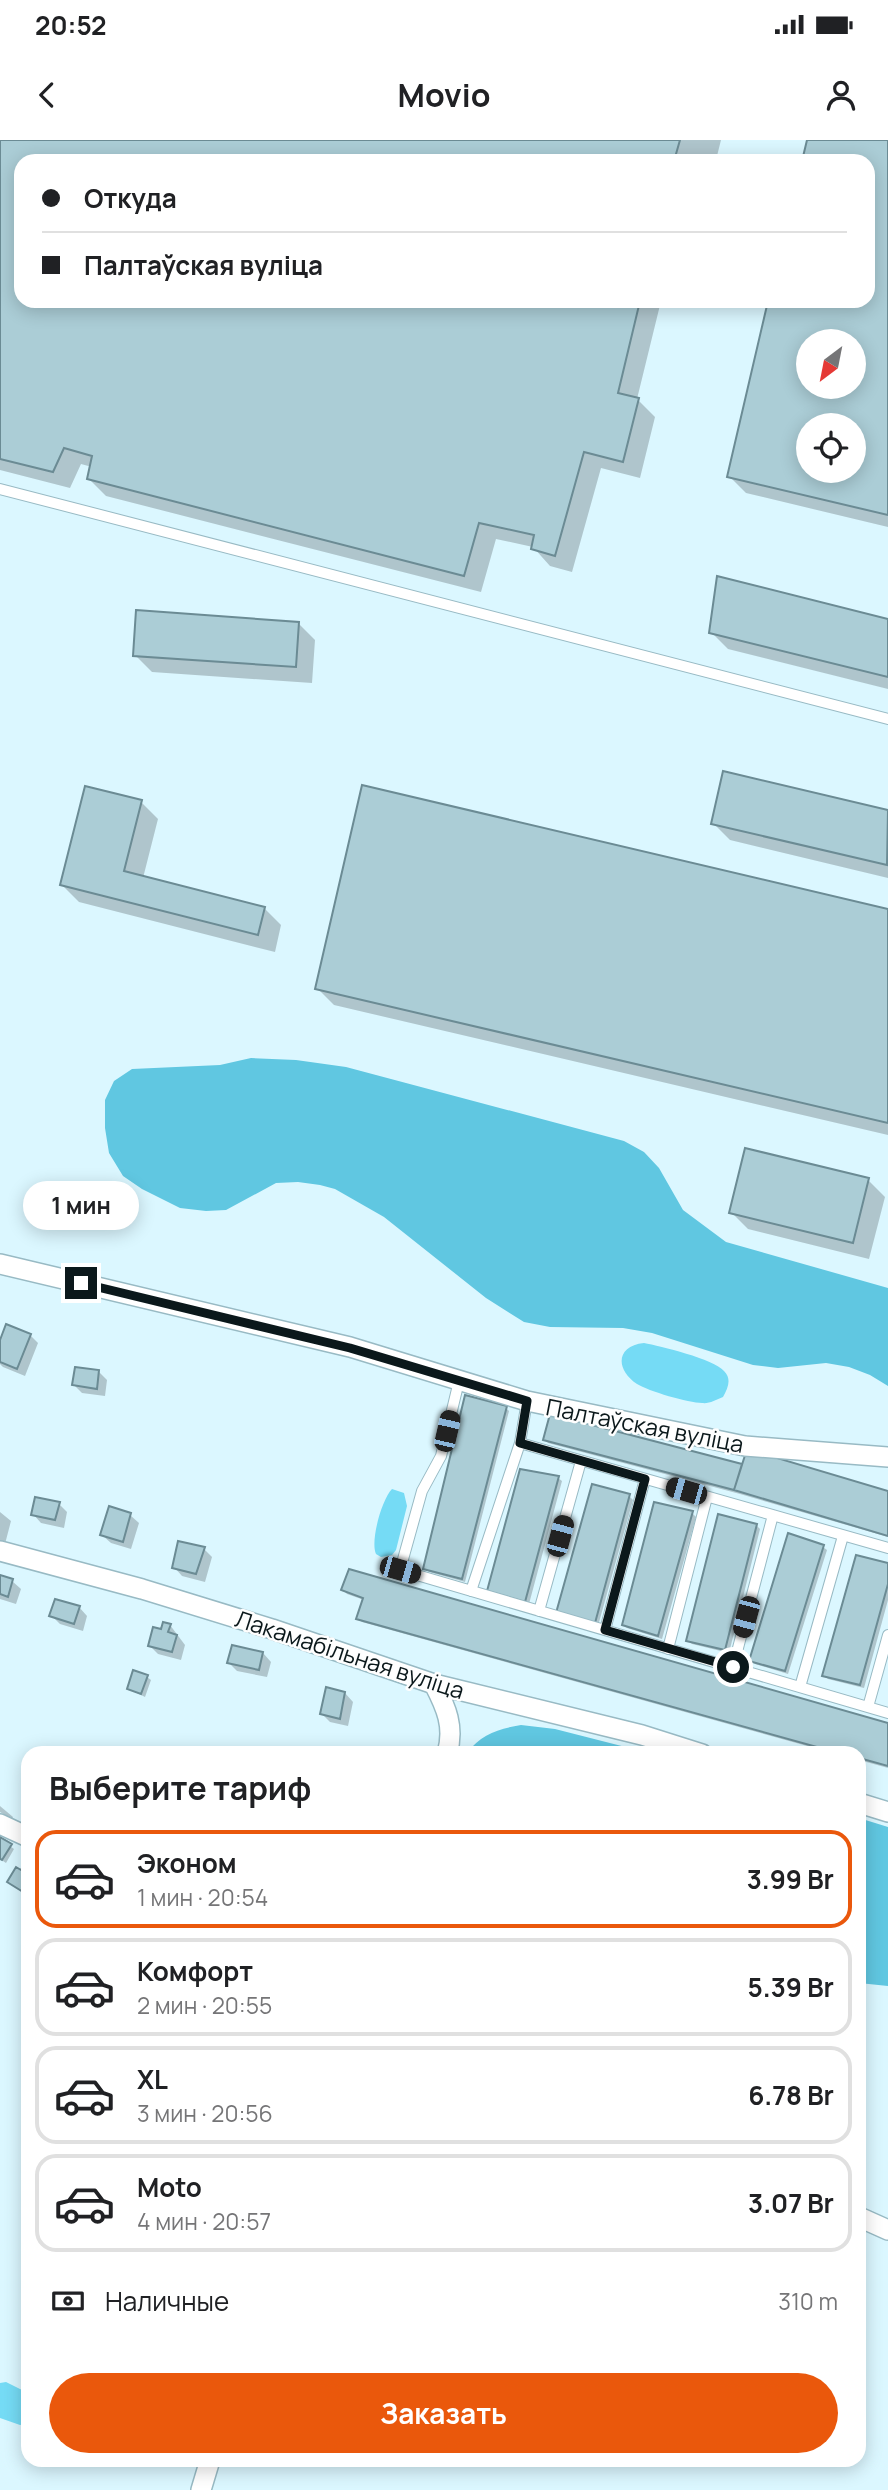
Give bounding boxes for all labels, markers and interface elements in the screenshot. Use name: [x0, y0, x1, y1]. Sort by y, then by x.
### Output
text: 20:52: [35, 7, 107, 43]
text: Movio: [398, 73, 490, 117]
icon: back: [28, 76, 66, 114]
icon: person: [822, 76, 860, 114]
text: Откуда: [84, 180, 177, 216]
text: Палтаўская вуліца: [84, 247, 323, 283]
north arrow: [796, 329, 866, 399]
map controls: [796, 329, 866, 483]
button: locate: [796, 413, 866, 483]
callout: 1 мин: [23, 1182, 139, 1230]
text: 1 мин: [51, 1189, 111, 1221]
route end: [65, 1267, 97, 1299]
street label: Палтаўская вуліца: [543, 1390, 747, 1460]
car: [433, 1408, 462, 1454]
car: [663, 1475, 710, 1507]
car: [545, 1513, 576, 1559]
car: [377, 1554, 424, 1586]
car: [731, 1594, 762, 1640]
street label: Лакамабільная вуліца: [231, 1602, 469, 1706]
route start: [717, 1651, 749, 1683]
text: Выберите тариф: [49, 1766, 311, 1810]
text: Эконом: [137, 1845, 237, 1881]
icon: car: [53, 1848, 116, 1911]
text: 3.99 Br: [747, 1861, 834, 1897]
text: 1 мин · 20:54: [137, 1881, 268, 1913]
text: Комфорт: [137, 1953, 253, 1989]
icon: car: [53, 1956, 116, 2019]
text: 5.39 Br: [748, 1969, 834, 2005]
text: 2 мин · 20:55: [137, 1989, 272, 2021]
text: XL: [137, 2061, 168, 2097]
icon: car: [53, 2064, 116, 2127]
text: 6.78 Br: [748, 2077, 834, 2113]
text: 3 мин · 20:56: [137, 2097, 273, 2129]
text: Moto: [137, 2169, 202, 2205]
icon: car: [53, 2172, 116, 2235]
text: 3.07 Br: [748, 2185, 834, 2221]
text: 4 мин · 20:57: [137, 2205, 271, 2237]
icon: cash: [49, 2282, 87, 2320]
text: Наличные: [105, 2283, 229, 2319]
text: 310 m: [778, 2285, 838, 2317]
button: Заказать: [49, 2373, 838, 2453]

